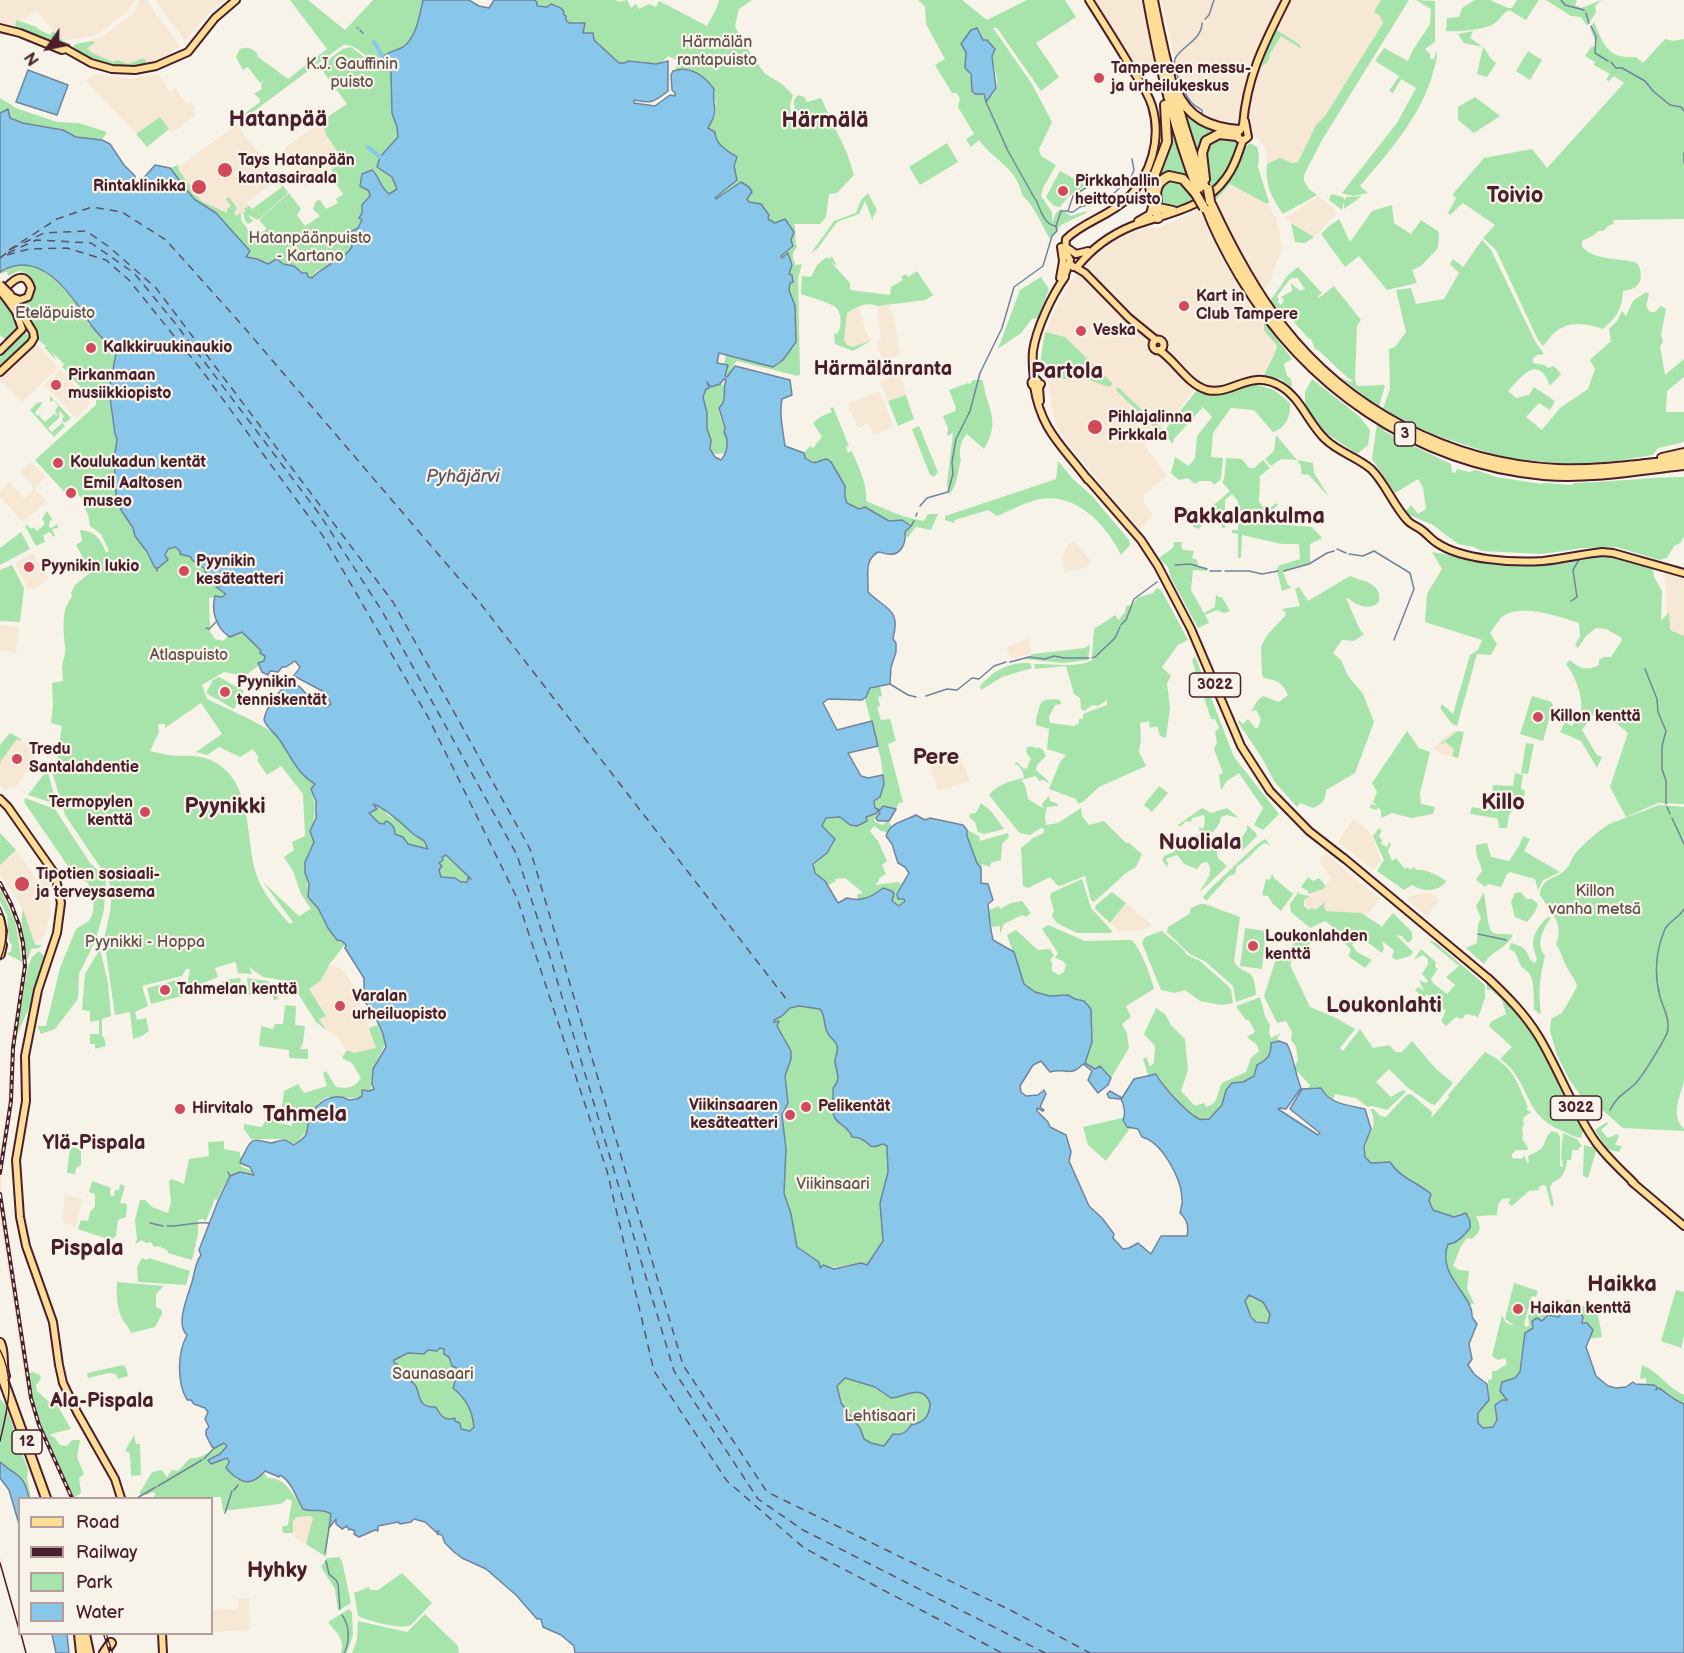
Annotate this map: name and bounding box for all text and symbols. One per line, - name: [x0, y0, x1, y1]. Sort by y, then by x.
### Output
- north arrow: [18, 18, 78, 78]
- park label: Härmälän rantapuisto: [677, 33, 757, 71]
- text: N: [21, 48, 44, 69]
- park label: K.J. Gauffinin puisto: [306, 55, 398, 93]
- place label: Tampereen messu- ja urheilukeskus: [1111, 59, 1251, 97]
- marker: Tampereen messu- ja urheilukeskus: [1092, 71, 1106, 85]
- district label: Hatanpää: [229, 107, 327, 133]
- district label: Härmälä: [781, 108, 869, 134]
- place label: Tays Hatanpään kantasairaala: [238, 151, 355, 189]
- marker: Tays Hatanpään kantasairaala: [216, 161, 234, 179]
- place label: Pirkkahallin heittopuisto: [1075, 172, 1161, 210]
- place label: Rintaklinikka: [93, 177, 186, 197]
- marker: Rintaklinikka: [190, 178, 208, 196]
- district label: Toivio: [1487, 183, 1543, 209]
- marker: Pirkkahallin heittopuisto: [1056, 184, 1070, 198]
- park label: Hatanpäänpuisto - Kartano: [249, 229, 371, 267]
- place label: Kart in Club Tampere: [1196, 287, 1298, 325]
- marker: Kart in Club Tampere: [1177, 299, 1191, 313]
- park label: Eteläpuisto: [15, 304, 95, 324]
- place label: Veska: [1093, 321, 1136, 341]
- marker: Veska: [1074, 324, 1088, 338]
- place label: Kalkkiruukinaukio: [103, 338, 232, 358]
- marker: Kalkkiruukinaukio: [84, 341, 98, 355]
- district label: Härmälänranta: [814, 358, 952, 382]
- district label: Partola: [1031, 359, 1103, 385]
- place label: Pirkanmaan musiikkiopisto: [68, 366, 171, 404]
- marker: Pirkanmaan musiikkiopisto: [49, 378, 63, 392]
- place label: Pihlajalinna Pirkkala: [1108, 408, 1192, 446]
- marker: Pihlajalinna Pirkkala: [1086, 418, 1104, 436]
- road number: 3: [1394, 422, 1416, 446]
- place label: Koulukadun kentät: [70, 453, 206, 473]
- marker: Koulukadun kentät: [51, 456, 65, 470]
- water label: Pyhäjärvi: [426, 466, 500, 488]
- place label: Emil Aaltosen museo: [83, 474, 183, 512]
- marker: Emil Aaltosen museo: [64, 486, 78, 500]
- district label: Pakkalankulma: [1173, 504, 1325, 530]
- place label: Pyynikin kesäteatteri: [196, 552, 284, 590]
- place label: Pyynikin lukio: [41, 557, 139, 577]
- marker: Pyynikin lukio: [22, 560, 36, 574]
- marker: Pyynikin kesäteatteri: [177, 564, 191, 578]
- park label: Atlaspuisto: [150, 646, 228, 666]
- place label: Pyynikin tenniskentät: [237, 673, 327, 711]
- road number: 3022: [1190, 673, 1240, 697]
- marker: Pyynikin tenniskentät: [218, 685, 232, 699]
- place label: Killon kenttä: [1550, 707, 1641, 727]
- marker: Killon kenttä: [1531, 710, 1545, 724]
- place label: Tredu Santalahdentie: [29, 740, 139, 778]
- district label: Pere: [913, 745, 959, 771]
- marker: Tredu Santalahdentie: [10, 752, 24, 766]
- district label: Killo: [1481, 790, 1525, 816]
- place label: Termopylen kenttä: [49, 793, 133, 831]
- district label: Pyynikki: [184, 794, 266, 820]
- marker: Termopylen kenttä: [138, 805, 152, 819]
- district label: Nuoliala: [1158, 830, 1242, 856]
- place label: Tipotien sosiaali- ja terveysasema: [36, 865, 160, 903]
- marker: Tipotien sosiaali- ja terveysasema: [13, 875, 31, 893]
- park label: Killon vanha metsä: [1549, 882, 1641, 920]
- place label: Loukonlahden kenttä: [1265, 927, 1368, 965]
- park label: Pyynikki - Hoppa: [85, 933, 205, 953]
- marker: Loukonlahden kenttä: [1246, 939, 1260, 953]
- place label: Tahmelan kenttä: [177, 980, 297, 1000]
- marker: Tahmelan kenttä: [158, 983, 172, 997]
- place label: Varalan urheiluopisto: [352, 987, 447, 1025]
- district label: Loukonlahti: [1326, 993, 1442, 1019]
- marker: Varalan urheiluopisto: [333, 999, 347, 1013]
- place label: Viikinsaaren kesäteatteri: [689, 1096, 778, 1134]
- road number: 3022: [1550, 1096, 1602, 1120]
- place label: Pelikentät: [818, 1097, 890, 1117]
- place label: Hirvitalo: [192, 1099, 253, 1119]
- marker: Pelikentät: [799, 1100, 813, 1114]
- marker: Hirvitalo: [173, 1102, 187, 1116]
- district label: Tahmela: [263, 1102, 347, 1128]
- marker: Viikinsaaren kesäteatteri: [783, 1108, 797, 1122]
- district label: Ylä-Pispala: [42, 1132, 146, 1156]
- park label: Viikinsaari: [796, 1175, 870, 1195]
- district label: Pispala: [50, 1236, 124, 1262]
- district label: Haikka: [1587, 1272, 1657, 1298]
- place label: Haikan kenttä: [1530, 1299, 1631, 1319]
- marker: Haikan kenttä: [1511, 1302, 1525, 1316]
- park label: Saunasaari: [392, 1365, 474, 1385]
- district label: Ala-Pispala: [50, 1390, 154, 1414]
- park label: Lehtisaari: [844, 1407, 916, 1427]
- road number: 12: [12, 1430, 42, 1454]
- legend: [18, 1497, 213, 1635]
- text: Road: [76, 1512, 120, 1533]
- text: Railway: [76, 1542, 138, 1563]
- district label: Hyhky: [247, 1558, 307, 1584]
- text: Park: [76, 1572, 112, 1593]
- text: Water: [76, 1602, 124, 1623]

